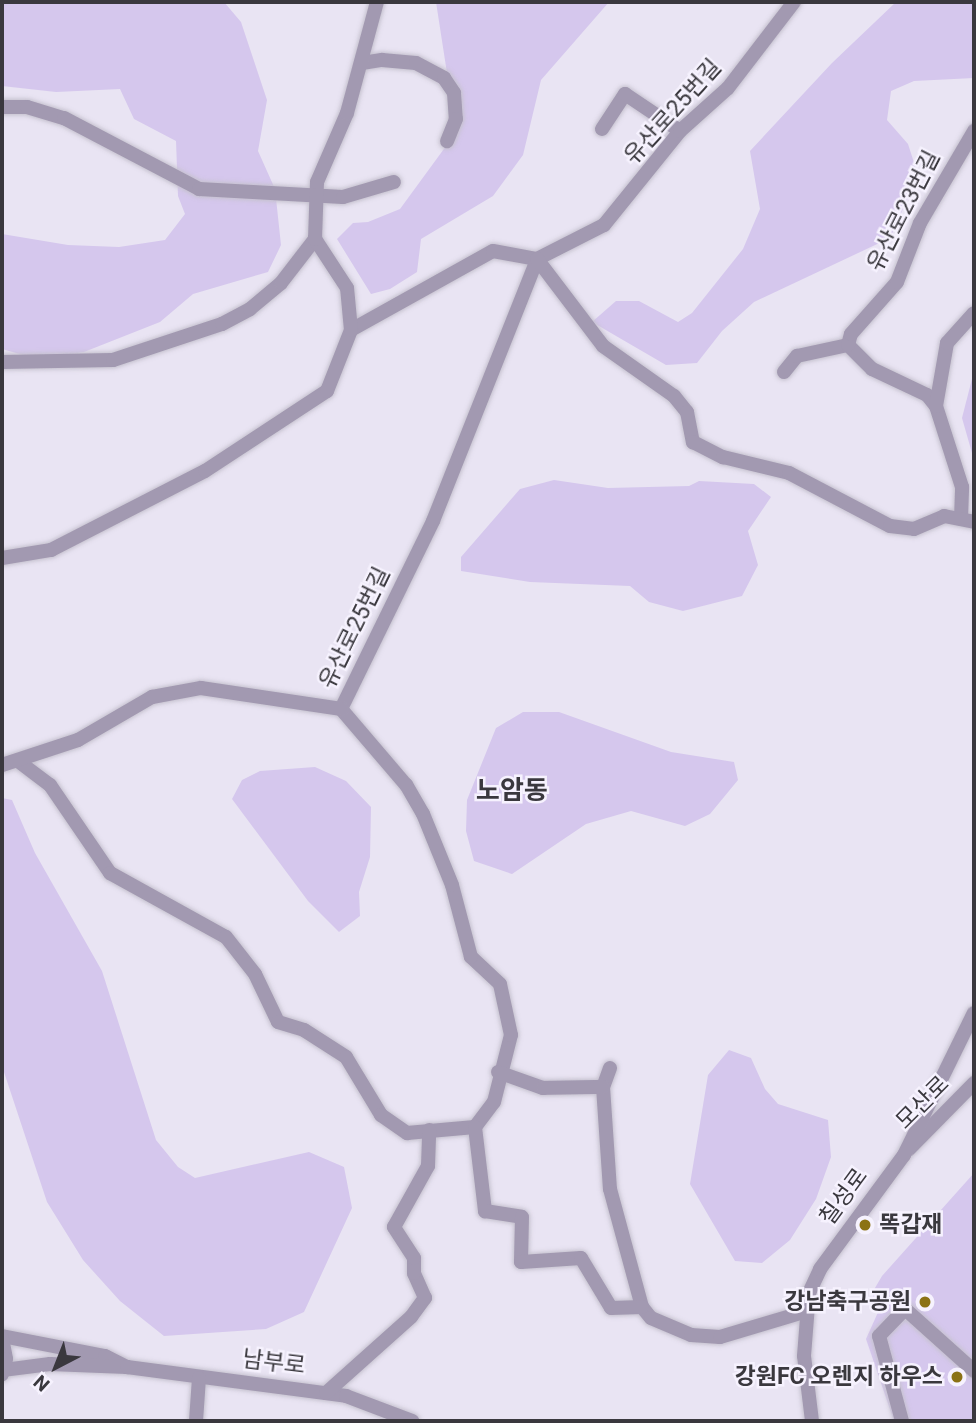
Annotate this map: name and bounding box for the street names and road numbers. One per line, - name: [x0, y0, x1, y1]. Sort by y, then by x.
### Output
- street label: 유산로25번길: [619, 54, 727, 170]
- street label: 유산로23번길: [862, 146, 946, 276]
- street label: 유산로25번길: [314, 563, 396, 693]
- street label: 모산로: [891, 1071, 955, 1135]
- street label: 칠성로: [814, 1163, 874, 1231]
- street label: 남부로: [241, 1345, 307, 1381]

